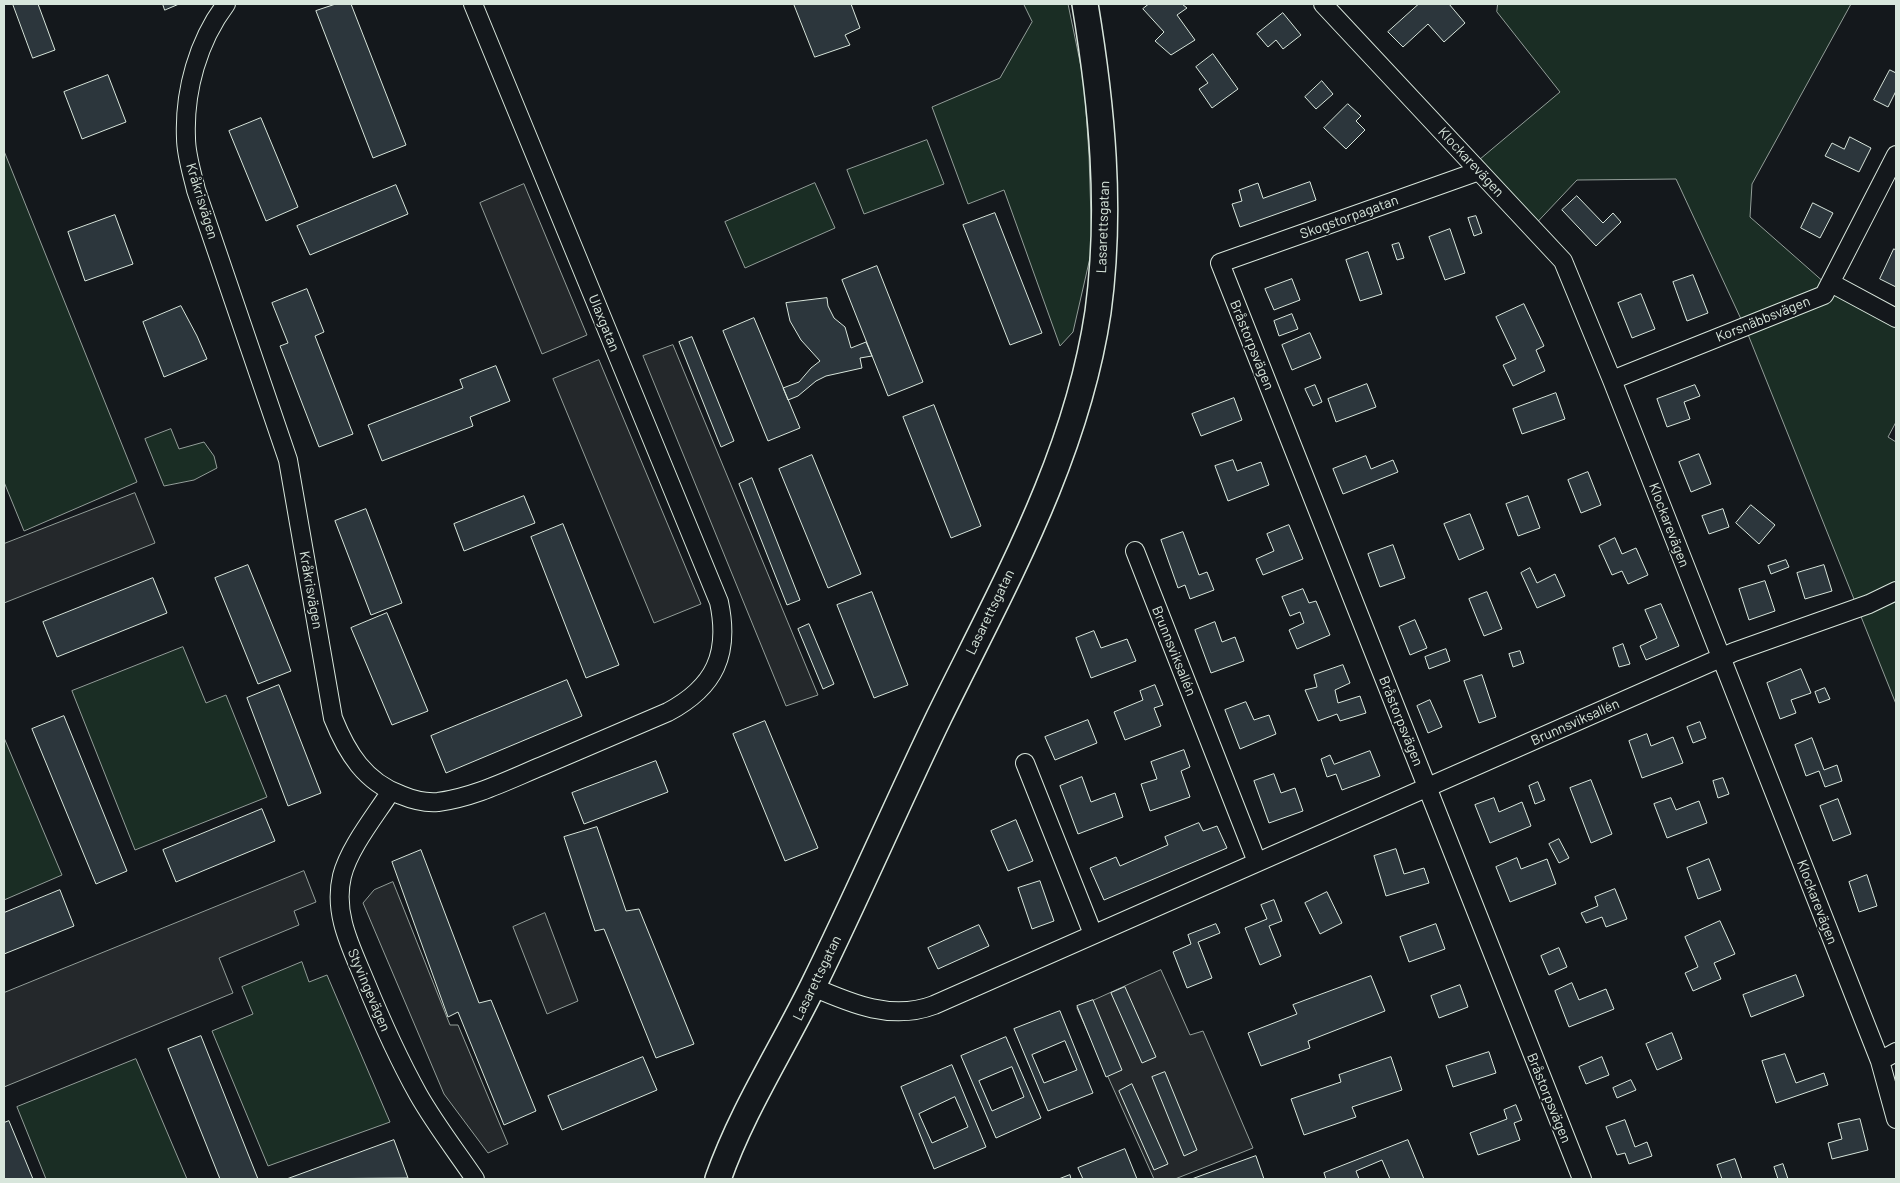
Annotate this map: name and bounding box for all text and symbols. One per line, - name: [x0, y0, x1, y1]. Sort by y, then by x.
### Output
- street label: Klockarevägen: [1434, 124, 1508, 200]
- street label: Kråkrisvägen: [182, 161, 222, 241]
- street label: Lasarettsgatan: [1093, 180, 1113, 274]
- street label: Skogstorpagatan: [1297, 191, 1401, 243]
- street label: Ulaxgatan: [585, 292, 623, 354]
- street label: Korsnäbbsvägen: [1713, 292, 1813, 346]
- street label: Bråstorpsvägen: [1226, 298, 1278, 392]
- street label: Klockarevägen: [1645, 480, 1693, 570]
- street label: Kråkrisvägen: [296, 550, 326, 630]
- street label: Lasarettsgatan: [962, 567, 1018, 657]
- street label: Brunnsviksallén: [1148, 604, 1200, 698]
- street label: Bråstorpsvägen: [1375, 674, 1427, 768]
- street label: Brunnsviksallén: [1528, 695, 1622, 749]
- street label: Klockarevägen: [1793, 857, 1841, 947]
- street label: Lasarettsgatan: [789, 933, 845, 1023]
- street label: Styvingevägen: [344, 946, 394, 1034]
- street label: Bråstorpsvägen: [1523, 1051, 1575, 1145]

